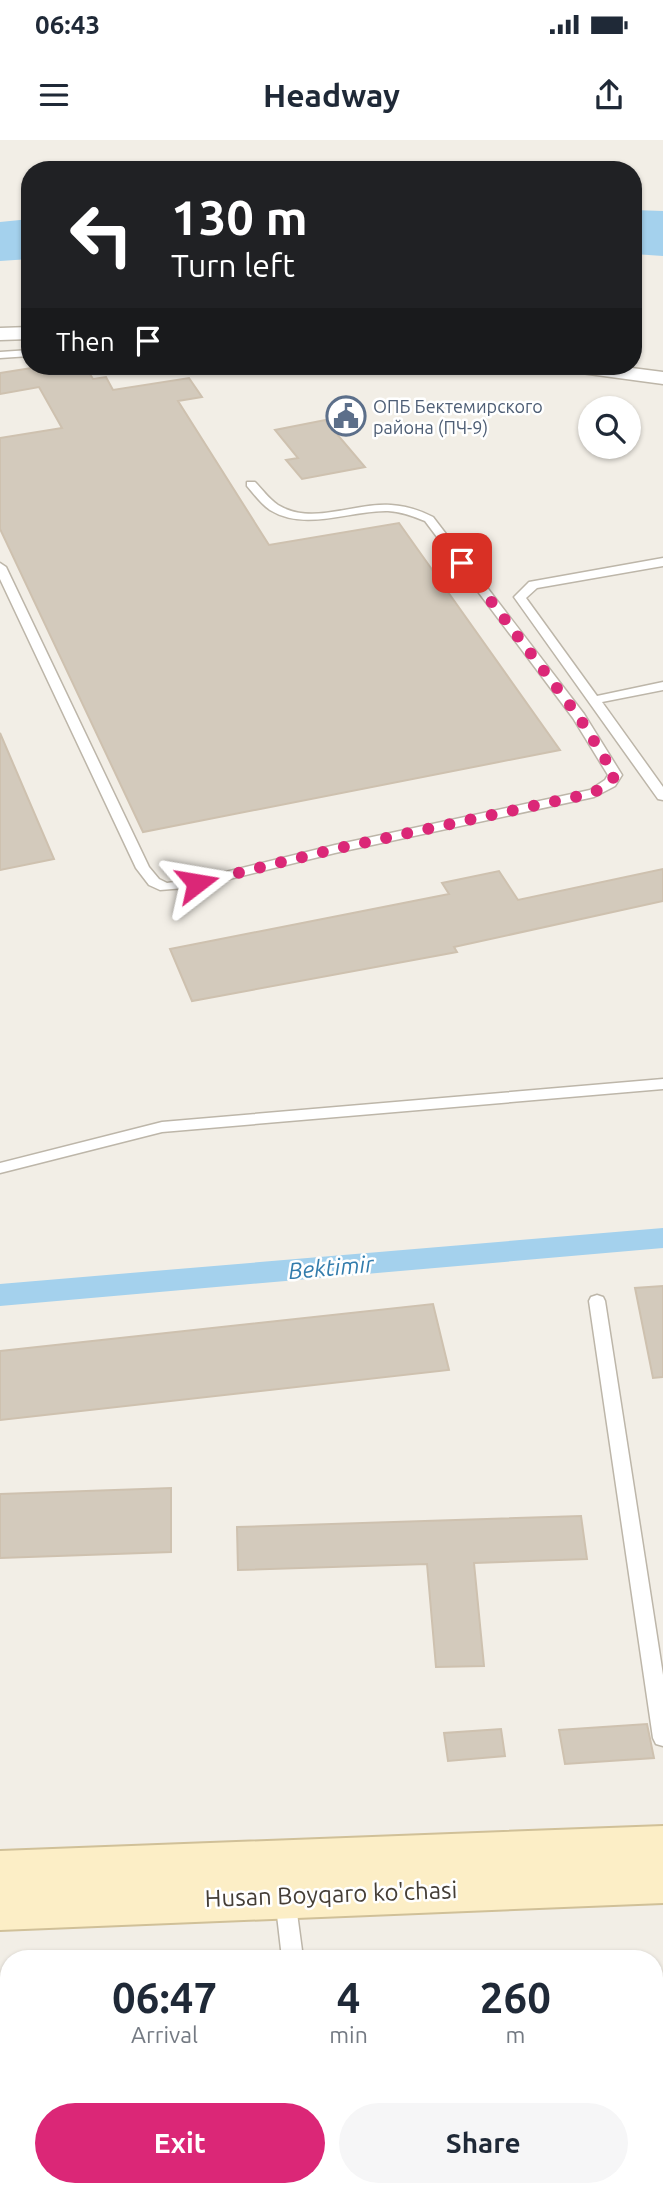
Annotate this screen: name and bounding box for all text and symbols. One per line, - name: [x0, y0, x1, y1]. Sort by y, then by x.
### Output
- text: 06:43: [35, 10, 100, 39]
- icon: menu: [35, 76, 73, 114]
- icon: share: [590, 76, 628, 114]
- text: Headway: [263, 77, 400, 113]
- icon: left: [56, 189, 147, 280]
- text: 130 m: [171, 189, 308, 244]
- text: Turn left: [171, 247, 295, 283]
- icon: arrive: [129, 322, 167, 360]
- text: Then: [56, 327, 115, 356]
- public building icon: ОПБ Бектемирского района (ПЧ-9): [325, 395, 367, 437]
- place label: ОПБ Бектемирского района (ПЧ-9): [373, 396, 543, 438]
- map controls: [578, 396, 641, 459]
- button: search: [578, 396, 641, 459]
- pin: [432, 533, 492, 593]
- icon: arrive: [443, 544, 481, 582]
- position arrow: [160, 846, 234, 920]
- water label: Bektimir: [287, 1251, 376, 1283]
- street label: Husan Boyqaro ko'chasi: [204, 1876, 458, 1912]
- text: 06:47: [112, 1974, 217, 2021]
- text: 4: [337, 1974, 360, 2021]
- text: 260: [480, 1974, 551, 2021]
- text: Arrival: [131, 2022, 198, 2047]
- text: min: [329, 2022, 368, 2047]
- text: m: [505, 2022, 525, 2047]
- button: Exit: [35, 2103, 325, 2183]
- button: Share: [339, 2103, 628, 2183]

